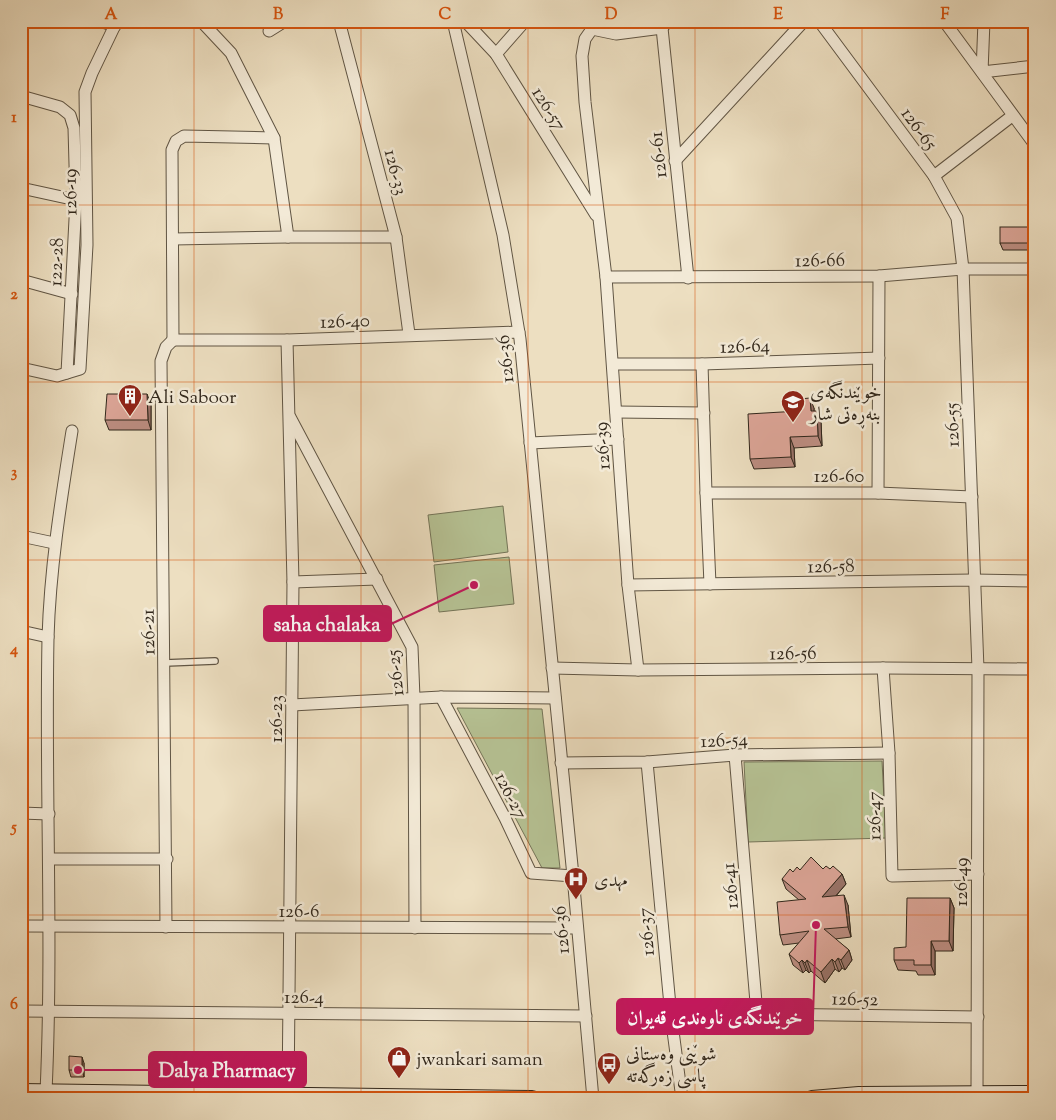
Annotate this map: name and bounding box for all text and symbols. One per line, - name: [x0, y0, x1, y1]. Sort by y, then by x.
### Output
- text: A: [105, 4, 118, 27]
- text: B: [273, 4, 283, 27]
- text: C: [439, 4, 452, 27]
- text: D: [605, 4, 618, 27]
- text: E: [773, 4, 783, 27]
- text: F: [941, 4, 950, 27]
- street label: 126-57: [524, 82, 572, 137]
- street label: 126-65: [893, 102, 943, 157]
- text: 1: [11, 107, 17, 130]
- street label: 126-61: [644, 129, 675, 180]
- street label: 126-33: [376, 147, 413, 198]
- street label: 126-19: [58, 168, 85, 215]
- street label: 122-28: [43, 237, 72, 287]
- street label: 126-66: [795, 248, 845, 275]
- text: 2: [10, 284, 18, 307]
- street label: 126-40: [320, 308, 370, 337]
- street label: 126-36: [491, 333, 522, 384]
- street label: 126-64: [720, 333, 771, 362]
- place label: خوێندنگەی بنەڕەتی شار: [808, 380, 882, 429]
- building icon: Ali Saboor: [117, 383, 143, 417]
- place label: Ali Saboor: [148, 385, 236, 412]
- school or university icon: خوێندنگەی بنەڕەتی شار: [780, 389, 806, 423]
- street label: 126-55: [939, 402, 968, 448]
- street label: 126-39: [588, 421, 619, 471]
- text: 3: [11, 462, 18, 485]
- street label: 126-60: [814, 464, 864, 491]
- street label: 126-58: [807, 554, 855, 581]
- callout: saha chalaka: [264, 606, 391, 641]
- street label: 126-21: [136, 608, 163, 655]
- text: saha chalaka: [273, 612, 381, 641]
- text: 4: [9, 639, 18, 662]
- street label: 126-56: [769, 641, 817, 668]
- street label: 126-25: [381, 648, 412, 697]
- street label: 126-23: [264, 695, 291, 743]
- street label: 126-54: [700, 727, 749, 756]
- street label: 126-27: [487, 768, 533, 825]
- street label: 126-47: [862, 791, 889, 841]
- text: 5: [9, 817, 17, 840]
- street label: 126-49: [949, 858, 976, 906]
- street label: 126-41: [716, 861, 747, 910]
- hospital icon: مهدی: [563, 866, 589, 900]
- place label: مهدی: [594, 868, 627, 895]
- street label: 126-6: [279, 899, 319, 926]
- street label: 126-36: [547, 905, 578, 955]
- street label: 126-37: [632, 906, 663, 957]
- street label: 126-4: [284, 985, 324, 1012]
- street label: 126-52: [831, 987, 879, 1014]
- text: 6: [10, 994, 18, 1017]
- callout: خوێندنگەی ناوەندی قەیوان: [617, 999, 813, 1034]
- text: خوێندنگەی ناوەندی قەیوان: [627, 1005, 803, 1034]
- place label: شوێنی وەستانی پاسی زەرگەتە: [626, 1042, 717, 1091]
- shop icon: jwankari saman: [386, 1045, 412, 1079]
- place label: jwankari saman: [416, 1047, 543, 1074]
- bus stop icon: شوێنی وەستانی پاسی زەرگەتە: [596, 1051, 622, 1085]
- callout: Dalya Pharmacy: [149, 1052, 306, 1087]
- text: Dalya Pharmacy: [158, 1058, 296, 1087]

